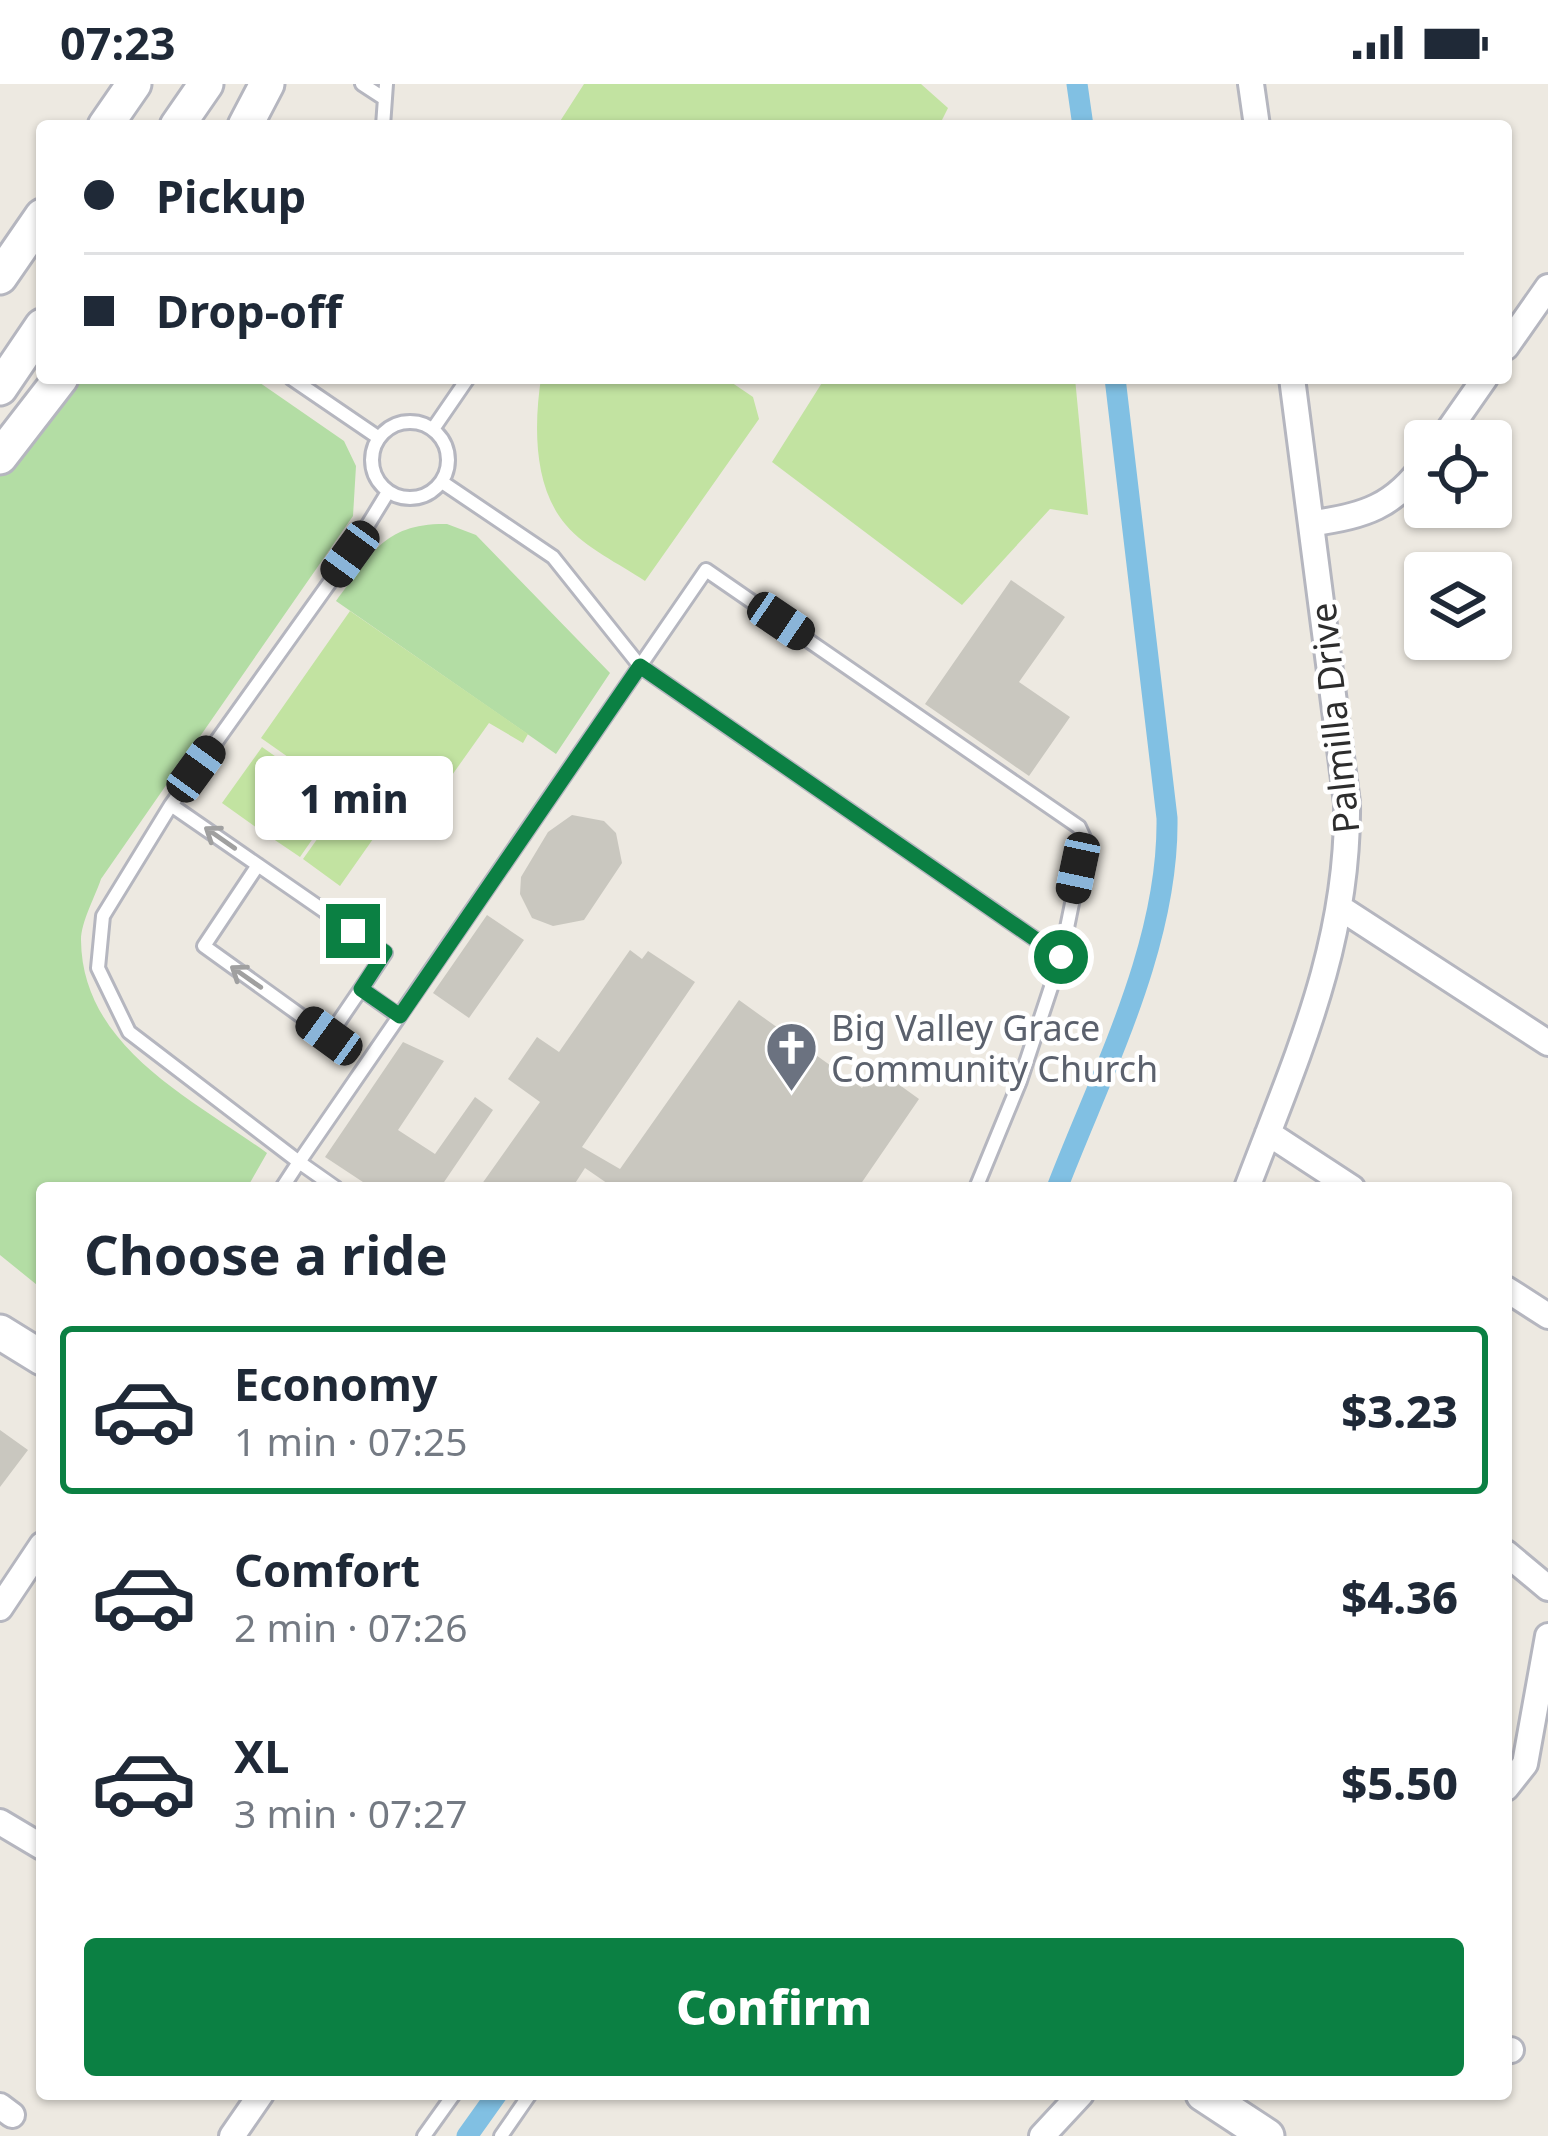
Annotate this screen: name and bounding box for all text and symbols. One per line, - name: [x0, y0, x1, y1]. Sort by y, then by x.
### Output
- text: 07:23: [60, 12, 176, 73]
- text: Pickup: [156, 165, 306, 226]
- text: Drop-off: [156, 280, 342, 341]
- map controls: [1404, 420, 1512, 660]
- button: locate: [1404, 420, 1512, 528]
- car: [314, 514, 386, 594]
- button: layers: [1404, 552, 1512, 660]
- car: [741, 586, 821, 656]
- street label: Palmilla Drive: [1298, 600, 1370, 836]
- car: [160, 729, 232, 809]
- callout: 1 min: [254, 757, 452, 841]
- text: 1 min: [300, 771, 408, 824]
- one-way arrow: [203, 826, 237, 851]
- car: [1053, 829, 1103, 907]
- route end: [326, 904, 380, 958]
- route start: [1034, 930, 1088, 984]
- one-way arrow: [230, 965, 263, 990]
- car: [289, 1000, 369, 1072]
- place label: Big Valley Grace Community Church: [831, 1003, 1158, 1093]
- church icon: Big Valley Grace Community Church: [764, 1020, 820, 1094]
- text: Choose a ride: [84, 1217, 448, 1291]
- text: Economy: [234, 1353, 438, 1414]
- icon: car: [90, 1356, 198, 1464]
- text: $3.23: [1341, 1380, 1458, 1441]
- text: 1 min · 07:25: [234, 1414, 468, 1467]
- text: Comfort: [234, 1539, 420, 1600]
- icon: car: [90, 1542, 198, 1650]
- text: $4.36: [1341, 1566, 1458, 1627]
- text: 2 min · 07:26: [234, 1600, 468, 1653]
- text: XL: [234, 1725, 289, 1786]
- icon: car: [90, 1728, 198, 1836]
- text: $5.50: [1341, 1752, 1458, 1813]
- text: 3 min · 07:27: [234, 1786, 468, 1839]
- button: Confirm: [84, 1938, 1464, 2076]

